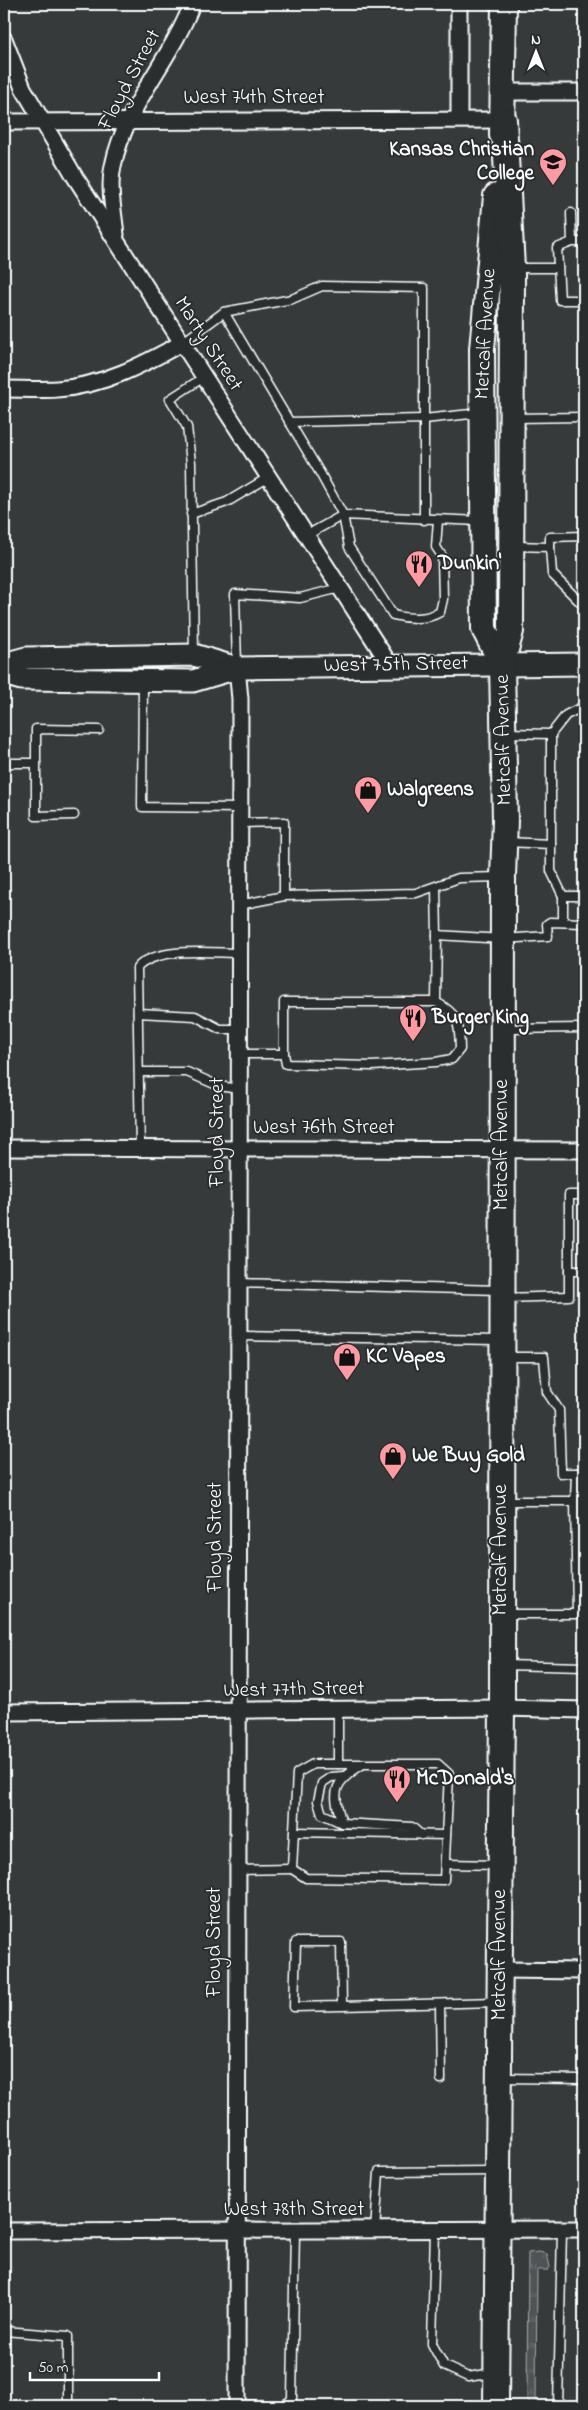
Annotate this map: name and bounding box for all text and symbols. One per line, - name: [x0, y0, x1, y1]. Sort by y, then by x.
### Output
- street label: Floyd Street: [90, 24, 171, 138]
- north arrow: [510, 28, 560, 78]
- text: N: [531, 30, 541, 51]
- street label: West 74th Street: [183, 83, 325, 113]
- place label: Kansas Christian College: [389, 135, 535, 191]
- school or university icon: Kansas Christian College: [538, 147, 568, 186]
- street label: Metcalf Avenue: [468, 267, 504, 400]
- street label: Marty Street: [164, 291, 250, 398]
- restaurant icon: Dunkin': [404, 549, 434, 588]
- place label: Dunkin': [437, 549, 502, 579]
- street label: West 75th Street: [323, 649, 469, 681]
- street label: Metcalf Avenue: [488, 674, 520, 806]
- shop icon: Walgreens: [353, 775, 383, 814]
- place label: Walgreens: [387, 775, 474, 807]
- restaurant icon: Burger King: [398, 1003, 428, 1042]
- place label: Burger King: [431, 1003, 529, 1035]
- street label: Floyd Street: [203, 1077, 235, 1188]
- street label: Metcalf Avenue: [487, 1079, 517, 1211]
- street label: West 76th Street: [253, 1113, 395, 1143]
- shop icon: KC Vapes: [332, 1342, 362, 1381]
- place label: KC Vapes: [366, 1342, 446, 1372]
- shop icon: We Buy Gold: [378, 1441, 408, 1480]
- place label: We Buy Gold: [412, 1441, 525, 1473]
- street label: Floyd Street: [201, 1482, 233, 1593]
- street label: Metcalf Avenue: [486, 1484, 516, 1616]
- street label: West 77th Street: [223, 1674, 365, 1706]
- restaurant icon: McDonald's: [382, 1764, 412, 1803]
- place label: McDonald's: [416, 1764, 515, 1794]
- street label: Floyd Street: [200, 1887, 232, 1998]
- street label: Metcalf Avenue: [485, 1889, 515, 2021]
- street label: West 78th Street: [224, 2195, 364, 2225]
- scale bar: [30, 2350, 159, 2382]
- text: 50 m: [38, 2357, 69, 2379]

